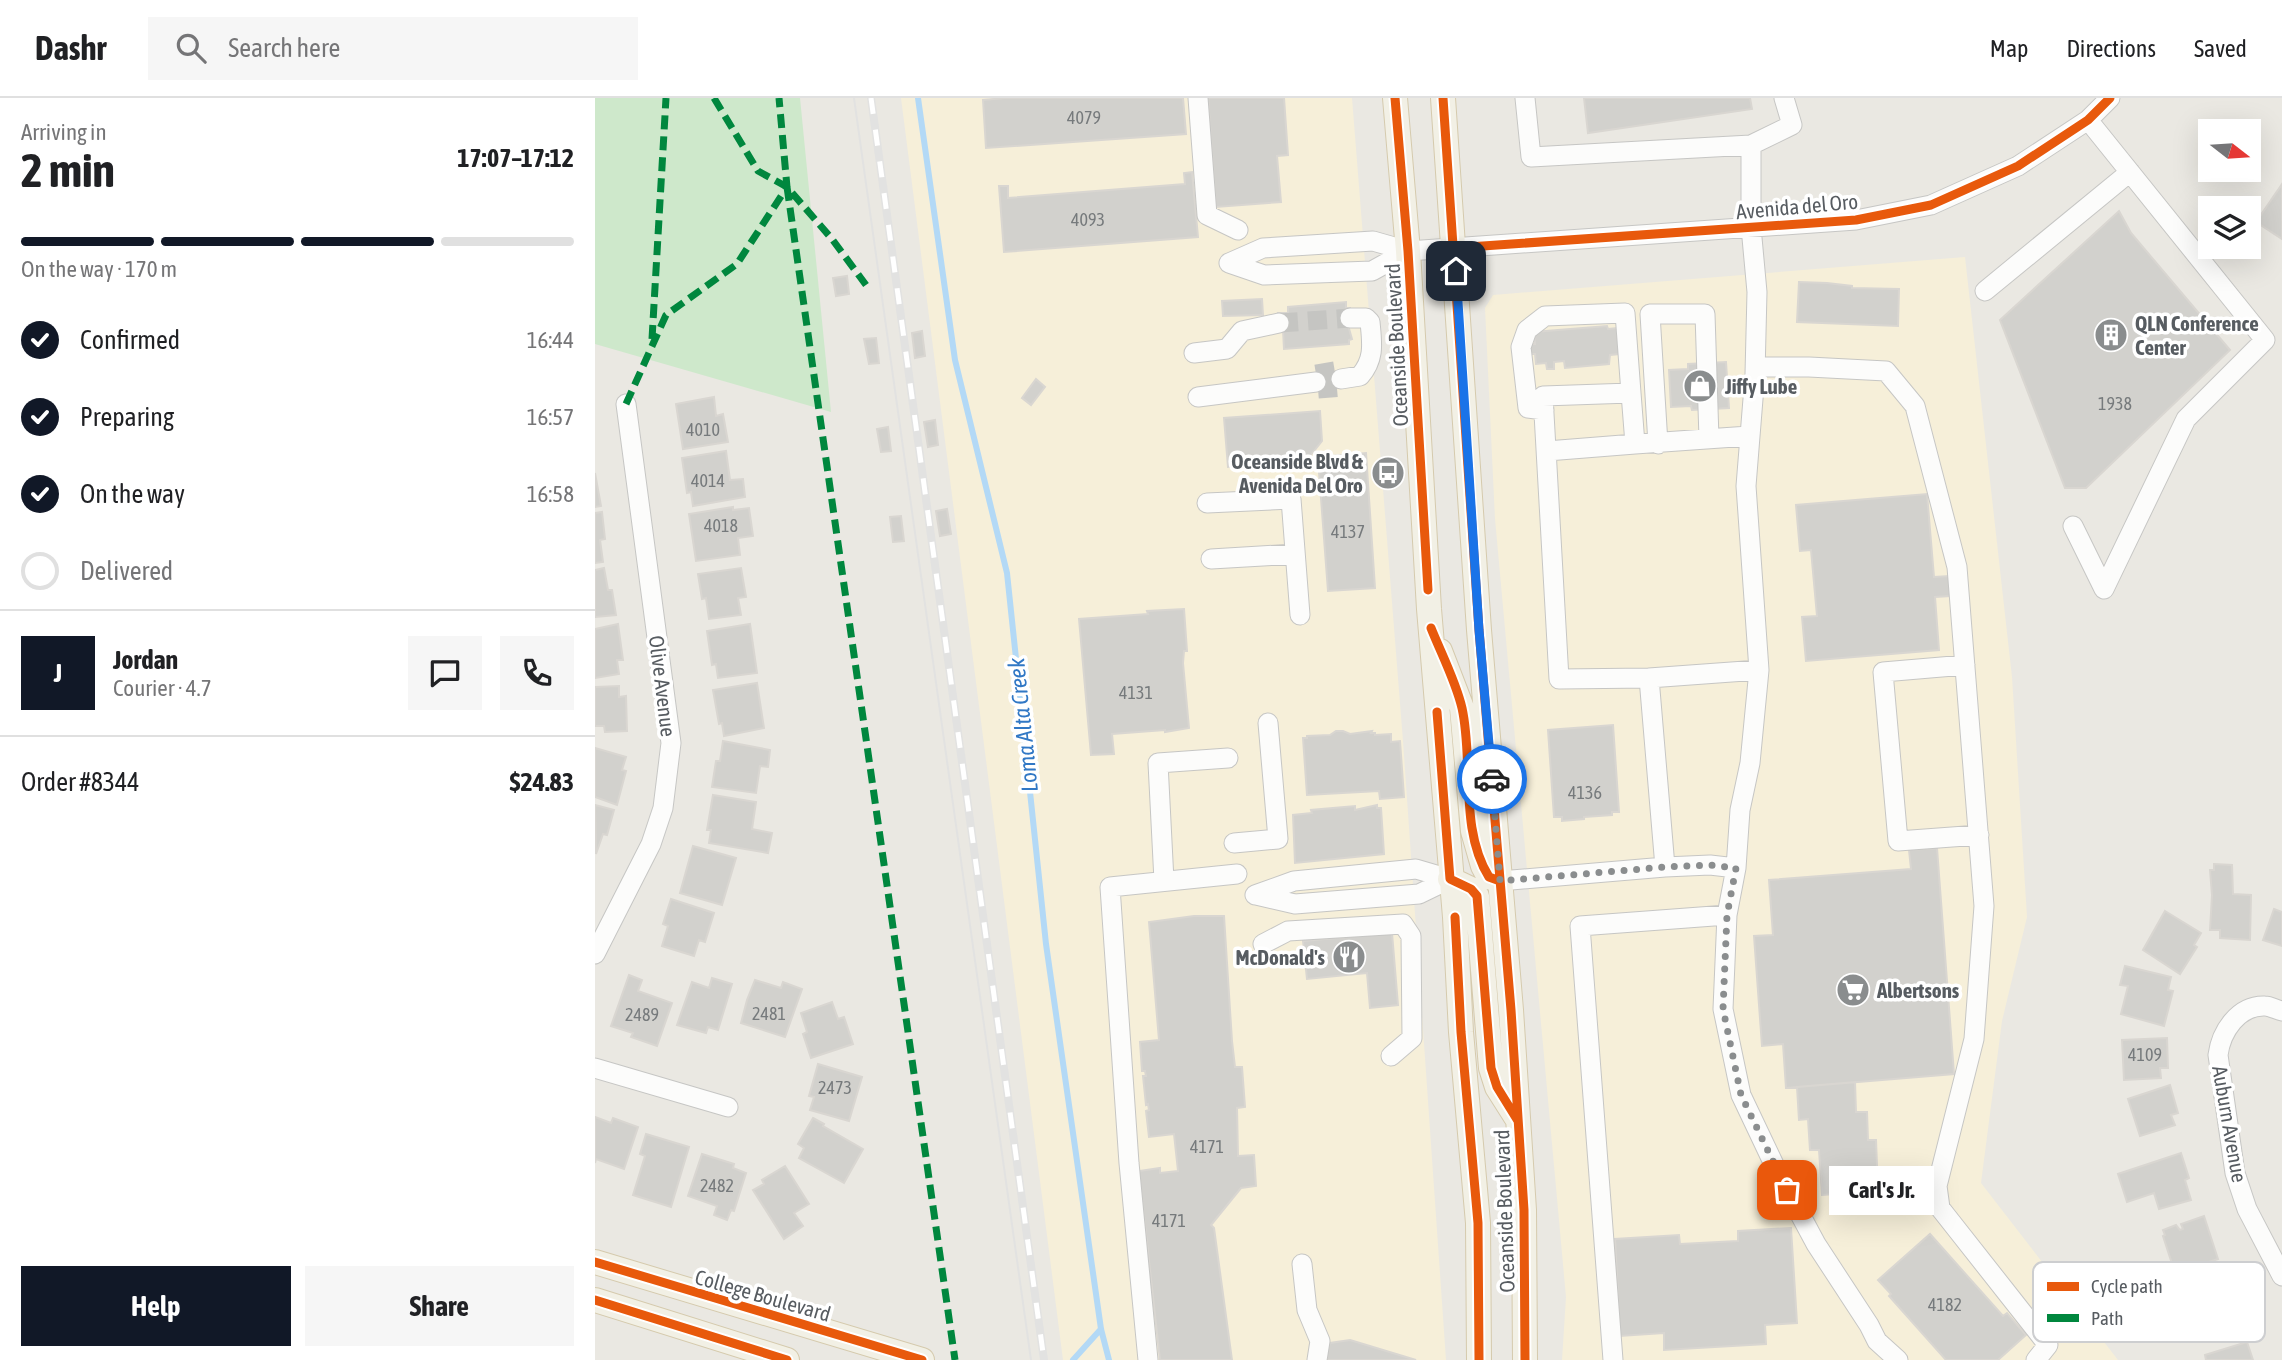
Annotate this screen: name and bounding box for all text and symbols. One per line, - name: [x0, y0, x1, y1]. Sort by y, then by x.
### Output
- search box: [148, 17, 638, 80]
- text: Dashr: [35, 29, 106, 67]
- icon: search: [172, 29, 210, 67]
- text: Search here: [228, 33, 340, 63]
- text: Map: [1990, 35, 2028, 62]
- text: Directions: [2066, 35, 2156, 62]
- text: Saved: [2194, 35, 2247, 62]
- house number: 4079: [1067, 107, 1101, 128]
- text: Arriving in: [21, 119, 107, 145]
- north arrow: [2198, 119, 2261, 182]
- map controls: [2198, 119, 2261, 259]
- text: 17:07–17:12: [457, 143, 574, 173]
- text: 2 min: [21, 144, 115, 197]
- street label: Avenida del Oro: [1735, 189, 1859, 223]
- button: layers: [2198, 196, 2261, 259]
- house number: 4093: [1071, 209, 1105, 230]
- pin: [1426, 241, 1486, 301]
- icon: home: [1437, 252, 1475, 290]
- text: On the way · 170 m: [21, 256, 177, 282]
- street label: Oceanside Boulevard: [1380, 263, 1412, 427]
- place label: QLN Conference Center: [2135, 311, 2259, 359]
- building icon: QLN Conference Center: [2092, 316, 2130, 354]
- icon: check: [21, 321, 59, 359]
- text: Confirmed: [80, 325, 180, 355]
- text: 16:44: [527, 327, 574, 353]
- shop icon: Jiffy Lube: [1681, 367, 1719, 405]
- place label: Jiffy Lube: [1724, 374, 1797, 398]
- house number: 1938: [2098, 393, 2132, 414]
- icon: check: [21, 398, 59, 436]
- text: Preparing: [80, 402, 174, 432]
- text: 16:57: [527, 404, 574, 430]
- house number: 4010: [686, 419, 720, 440]
- place label: Oceanside Blvd & Avenida Del Oro: [1231, 449, 1364, 497]
- bus stop icon: Oceanside Blvd & Avenida Del Oro: [1369, 454, 1407, 492]
- house number: 4014: [691, 470, 725, 491]
- icon: check: [21, 475, 59, 513]
- text: On the way: [80, 479, 185, 509]
- text: 16:58: [527, 481, 574, 507]
- house number: 4018: [704, 515, 738, 536]
- house number: 4137: [1331, 521, 1365, 542]
- text: Delivered: [80, 556, 173, 586]
- street label: Olive Avenue: [645, 634, 681, 738]
- button: chat: [408, 636, 482, 710]
- button: phone: [500, 636, 574, 710]
- text: Jordan: [113, 645, 178, 675]
- water label: Loma Alta Creek: [1003, 656, 1043, 793]
- text: J: [54, 658, 62, 688]
- text: Courier · 4.7: [113, 675, 212, 701]
- house number: 4131: [1119, 682, 1153, 703]
- courier: [1457, 744, 1527, 814]
- icon: car: [1473, 760, 1511, 798]
- text: Order #8344: [21, 767, 140, 797]
- text: $24.83: [510, 767, 574, 797]
- house number: 4136: [1568, 782, 1602, 803]
- restaurant icon: McDonald's: [1330, 938, 1368, 976]
- place label: McDonald's: [1235, 945, 1326, 969]
- supermarket icon: Albertsons: [1834, 971, 1872, 1009]
- place label: Albertsons: [1876, 978, 1960, 1002]
- house number: 2481: [752, 1003, 786, 1024]
- house number: 2489: [625, 1004, 659, 1025]
- house number: 4109: [2128, 1044, 2162, 1065]
- street label: Auburn Avenue: [2208, 1064, 2252, 1184]
- house number: 2473: [818, 1077, 852, 1098]
- street label: Oceanside Boulevard: [1489, 1129, 1519, 1293]
- house number: 4171: [1190, 1136, 1224, 1157]
- pin: [1757, 1160, 1817, 1220]
- callout: Carl's Jr.: [1829, 1166, 1934, 1214]
- icon: bag: [1768, 1171, 1806, 1209]
- house number: 2482: [700, 1175, 734, 1196]
- text: Carl's Jr.: [1848, 1177, 1915, 1203]
- house number: 4171: [1152, 1210, 1186, 1231]
- legend: [2033, 1262, 2265, 1342]
- street label: College Boulevard: [693, 1264, 833, 1326]
- button: Help: [21, 1266, 291, 1346]
- button: Share: [305, 1266, 574, 1346]
- text: Cycle path: [2091, 1275, 2163, 1297]
- house number: 4182: [1928, 1294, 1962, 1315]
- text: Path: [2091, 1307, 2123, 1329]

